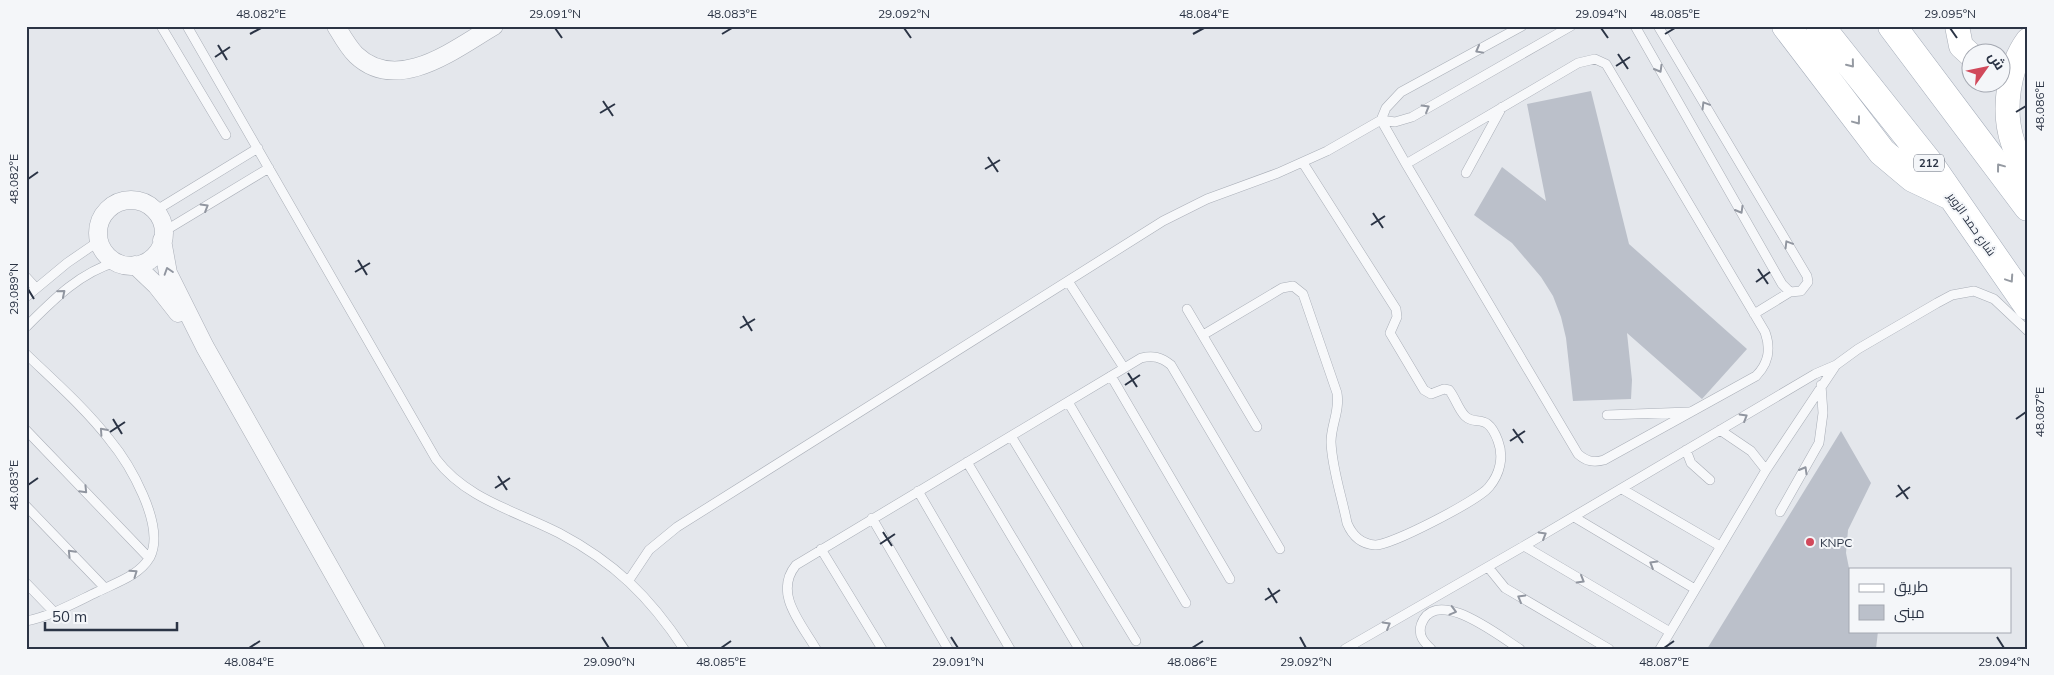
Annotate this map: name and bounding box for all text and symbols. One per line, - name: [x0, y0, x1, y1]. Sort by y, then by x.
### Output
- text: 48.082°E: [236, 6, 286, 21]
- text: 29.091°N: [529, 6, 581, 21]
- text: 48.083°E: [707, 6, 757, 21]
- text: 29.092°N: [878, 6, 930, 21]
- text: 48.084°E: [1179, 6, 1229, 21]
- text: 29.094°N: [1575, 6, 1627, 21]
- text: 48.085°E: [1650, 6, 1700, 21]
- text: 29.095°N: [1924, 6, 1976, 21]
- north arrow: [1962, 42, 2012, 92]
- one-way arrow: [1476, 43, 1485, 53]
- text: ش: [1984, 48, 2009, 73]
- one-way arrow: [1846, 58, 1854, 67]
- one-way arrow: [1653, 63, 1663, 72]
- text: 48.086°E: [2032, 81, 2047, 131]
- one-way arrow: [1701, 101, 1711, 110]
- one-way arrow: [1421, 105, 1430, 115]
- one-way arrow: [1852, 115, 1860, 124]
- text: 48.082°E: [6, 154, 21, 204]
- road number: 212: [1914, 154, 1944, 172]
- one-way arrow: [1997, 163, 2006, 173]
- street label: شارع حمد الزوير: [1943, 189, 1999, 259]
- one-way arrow: [199, 203, 208, 213]
- one-way arrow: [1733, 204, 1743, 213]
- one-way arrow: [1785, 241, 1795, 250]
- text: 29.089°N: [6, 263, 21, 315]
- one-way arrow: [164, 268, 174, 276]
- one-way arrow: [2004, 274, 2013, 283]
- one-way arrow: [56, 290, 65, 299]
- text: 48.087°E: [2032, 387, 2047, 437]
- one-way arrow: [1738, 413, 1747, 423]
- one-way arrow: [99, 428, 108, 437]
- text: 48.083°E: [6, 460, 21, 510]
- one-way arrow: [1798, 467, 1808, 476]
- one-way arrow: [78, 485, 87, 494]
- one-way arrow: [1538, 531, 1547, 541]
- place label: KNPC: [1820, 535, 1853, 550]
- marker: KNPC: [1804, 536, 1816, 548]
- one-way arrow: [68, 550, 77, 559]
- one-way arrow: [1649, 561, 1658, 571]
- legend: [1849, 568, 2012, 632]
- one-way arrow: [128, 570, 138, 579]
- one-way arrow: [1576, 573, 1585, 583]
- text: طريق: [1894, 577, 1928, 597]
- one-way arrow: [1518, 594, 1527, 604]
- scale bar: [45, 600, 178, 632]
- text: مبنى: [1894, 603, 1925, 623]
- one-way arrow: [1448, 606, 1456, 616]
- text: 50 m: [52, 607, 87, 626]
- one-way arrow: [1382, 621, 1391, 631]
- text: 48.084°E: [224, 654, 274, 669]
- text: 29.090°N: [583, 654, 635, 669]
- text: 48.085°E: [696, 654, 746, 669]
- text: 29.091°N: [932, 654, 984, 669]
- text: 48.086°E: [1167, 654, 1217, 669]
- text: 29.092°N: [1280, 654, 1332, 669]
- text: 48.087°E: [1639, 654, 1689, 669]
- text: 29.094°N: [1978, 654, 2030, 669]

